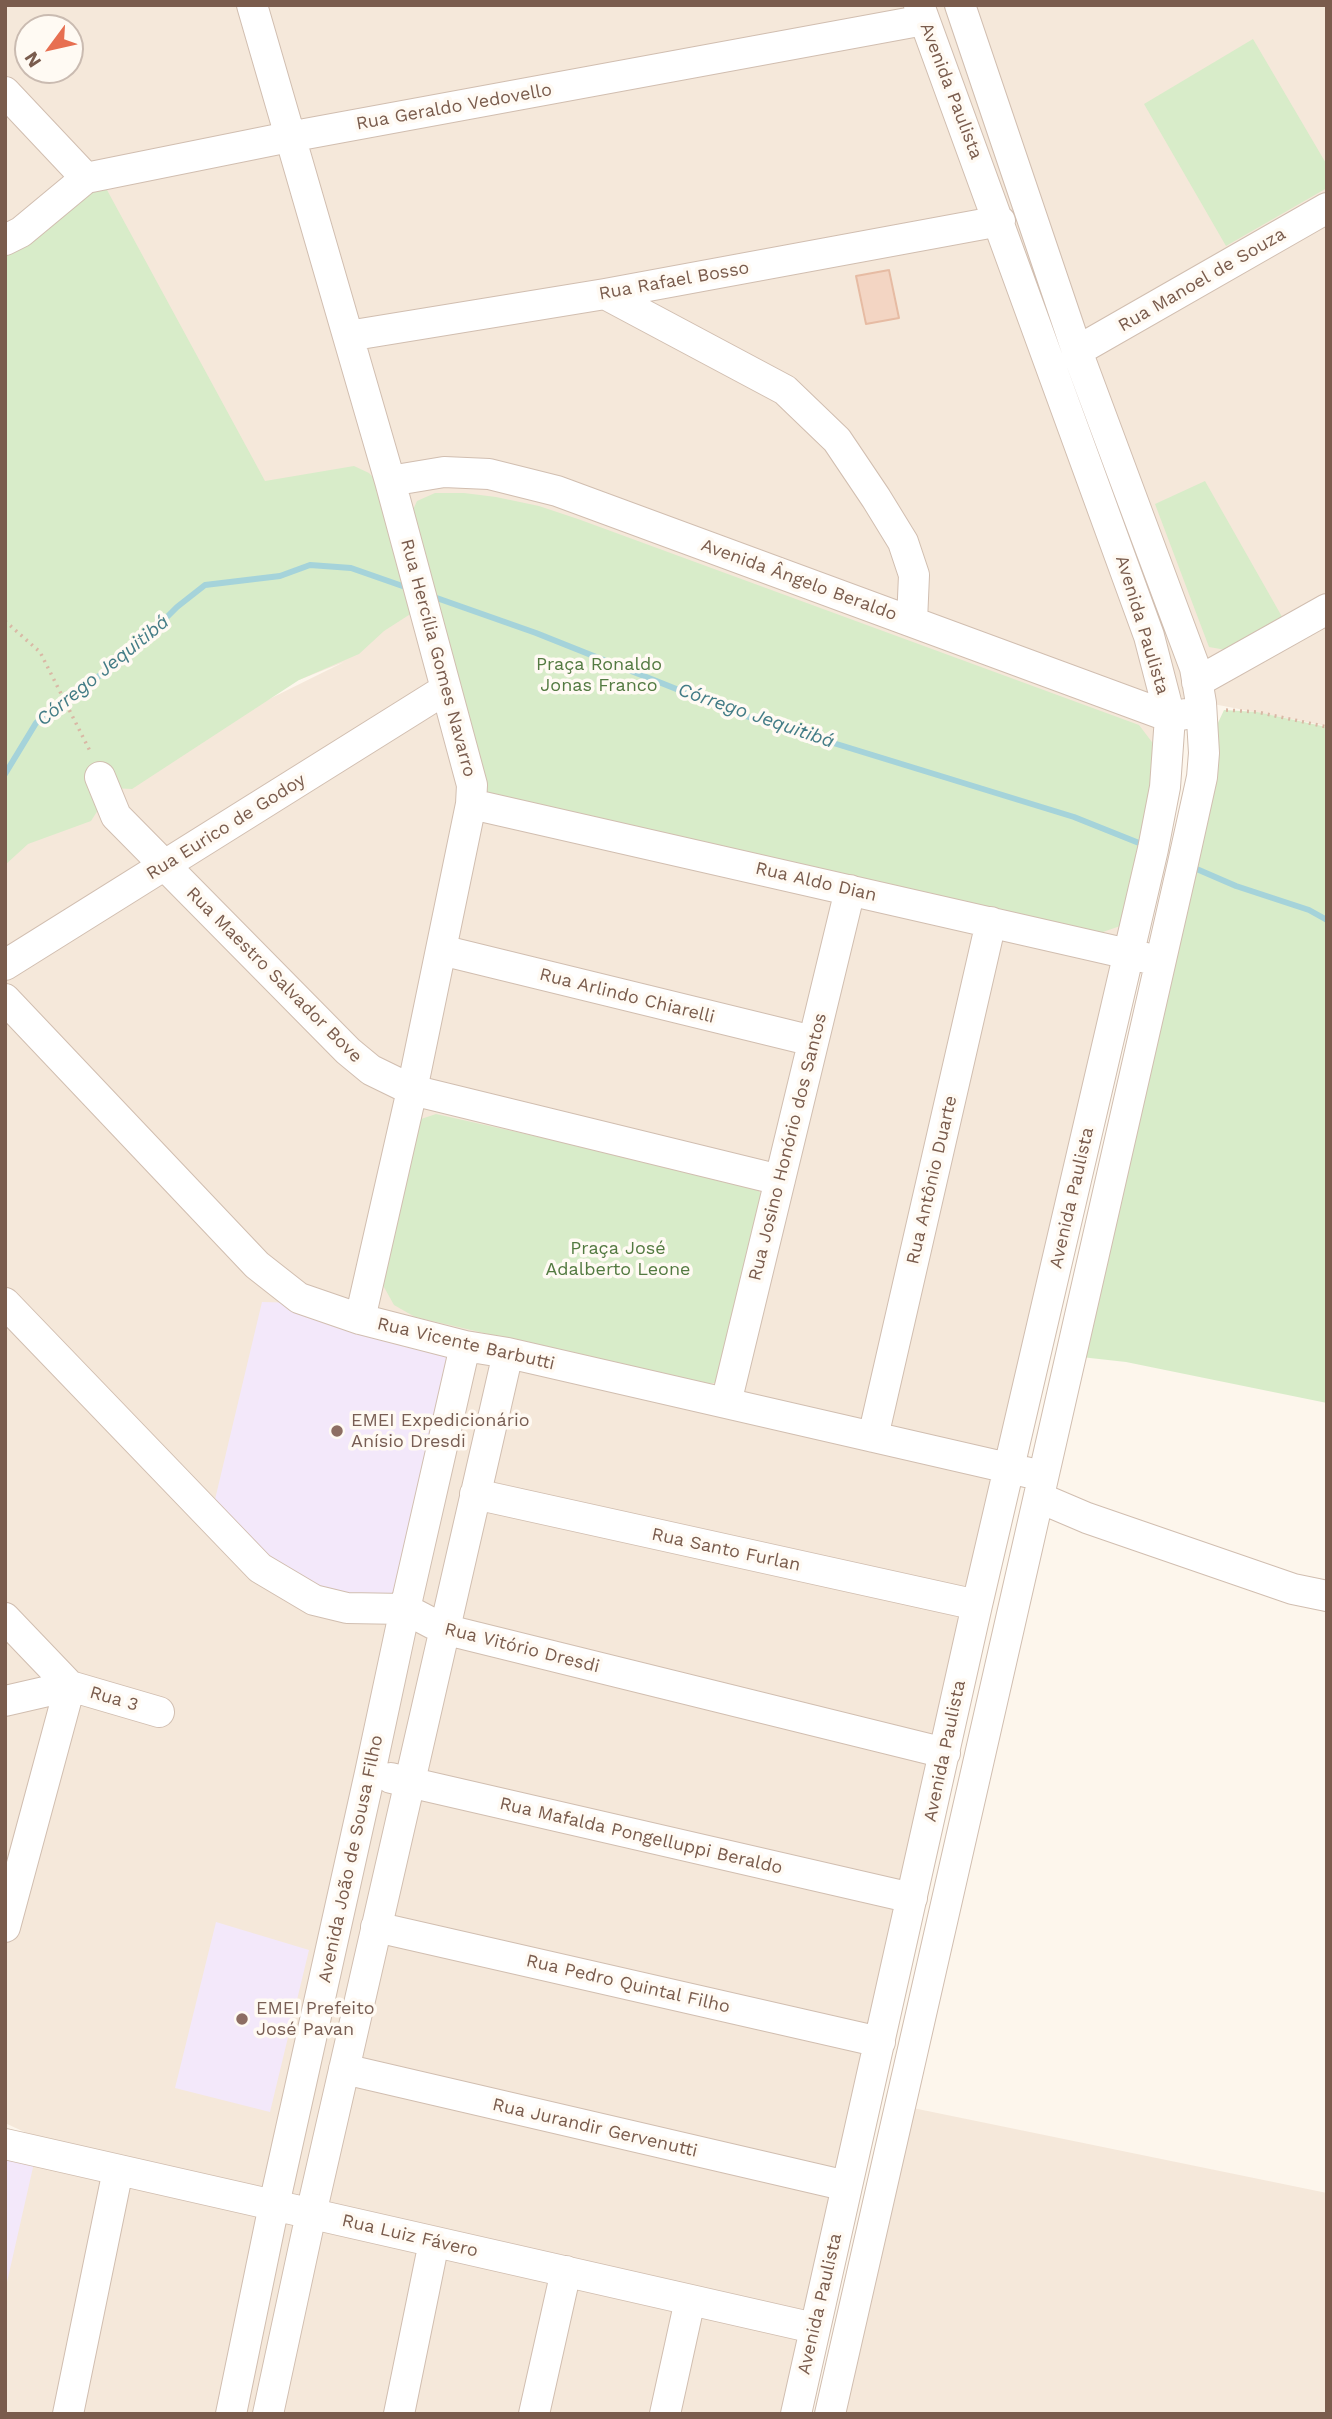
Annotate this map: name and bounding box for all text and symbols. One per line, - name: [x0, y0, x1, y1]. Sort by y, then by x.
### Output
- north arrow: [14, 14, 84, 84]
- street label: Avenida Paulista: [915, 20, 987, 162]
- text: N: [19, 47, 46, 72]
- street label: Rua Geraldo Vedovello: [354, 79, 554, 135]
- street label: Rua Manoel de Souza: [1114, 223, 1290, 337]
- street label: Rua Rafael Bosso: [597, 257, 751, 305]
- street label: Avenida Ângelo Beraldo: [698, 534, 900, 626]
- street label: Rua Hercília Gomes Navarro: [396, 537, 480, 779]
- street label: Avenida Paulista: [1111, 553, 1173, 697]
- water label: Córrego Jequitibá: [32, 611, 174, 731]
- park label: Praça Ronaldo Jonas Franco: [536, 654, 662, 696]
- water label: Córrego Jequitibá: [675, 679, 837, 753]
- street label: Rua Eurico de Godoy: [143, 769, 309, 885]
- street label: Rua Aldo Dian: [753, 858, 879, 906]
- street label: Rua Maestro Salvador Bove: [182, 883, 366, 1067]
- street label: Rua Arlindo Chiarelli: [537, 964, 717, 1028]
- street label: Rua Josino Honório dos Santos: [744, 1011, 832, 1283]
- street label: Rua Antônio Duarte: [902, 1094, 962, 1266]
- street label: Avenida Paulista: [1045, 1125, 1099, 1271]
- park label: Praça José Adalberto Leone: [546, 1238, 690, 1280]
- street label: Rua Vicente Barbutti: [375, 1313, 557, 1375]
- place label: EMEI Expedicionário Anísio Dresdi: [351, 1410, 530, 1452]
- marker: EMEI Expedicionário Anísio Dresdi: [329, 1423, 345, 1439]
- street label: Rua Santo Furlan: [650, 1524, 802, 1576]
- street label: Rua Vitório Dresdi: [442, 1618, 602, 1678]
- street label: Avenida Paulista: [919, 1678, 971, 1824]
- street label: Rua 3: [87, 1682, 141, 1716]
- street label: Avenida João de Sousa Filho: [314, 1733, 388, 1985]
- street label: Rua Mafalda Pongelluppi Beraldo: [497, 1793, 785, 1879]
- street label: Rua Pedro Quintal Filho: [524, 1950, 732, 2018]
- place label: EMEI Prefeito José Pavan: [256, 1998, 374, 2040]
- marker: EMEI Prefeito José Pavan: [234, 2011, 250, 2027]
- street label: Rua Jurandir Gervenutti: [490, 2094, 700, 2162]
- street label: Rua Luiz Fávero: [340, 2210, 480, 2262]
- street label: Avenida Paulista: [793, 2231, 847, 2377]

